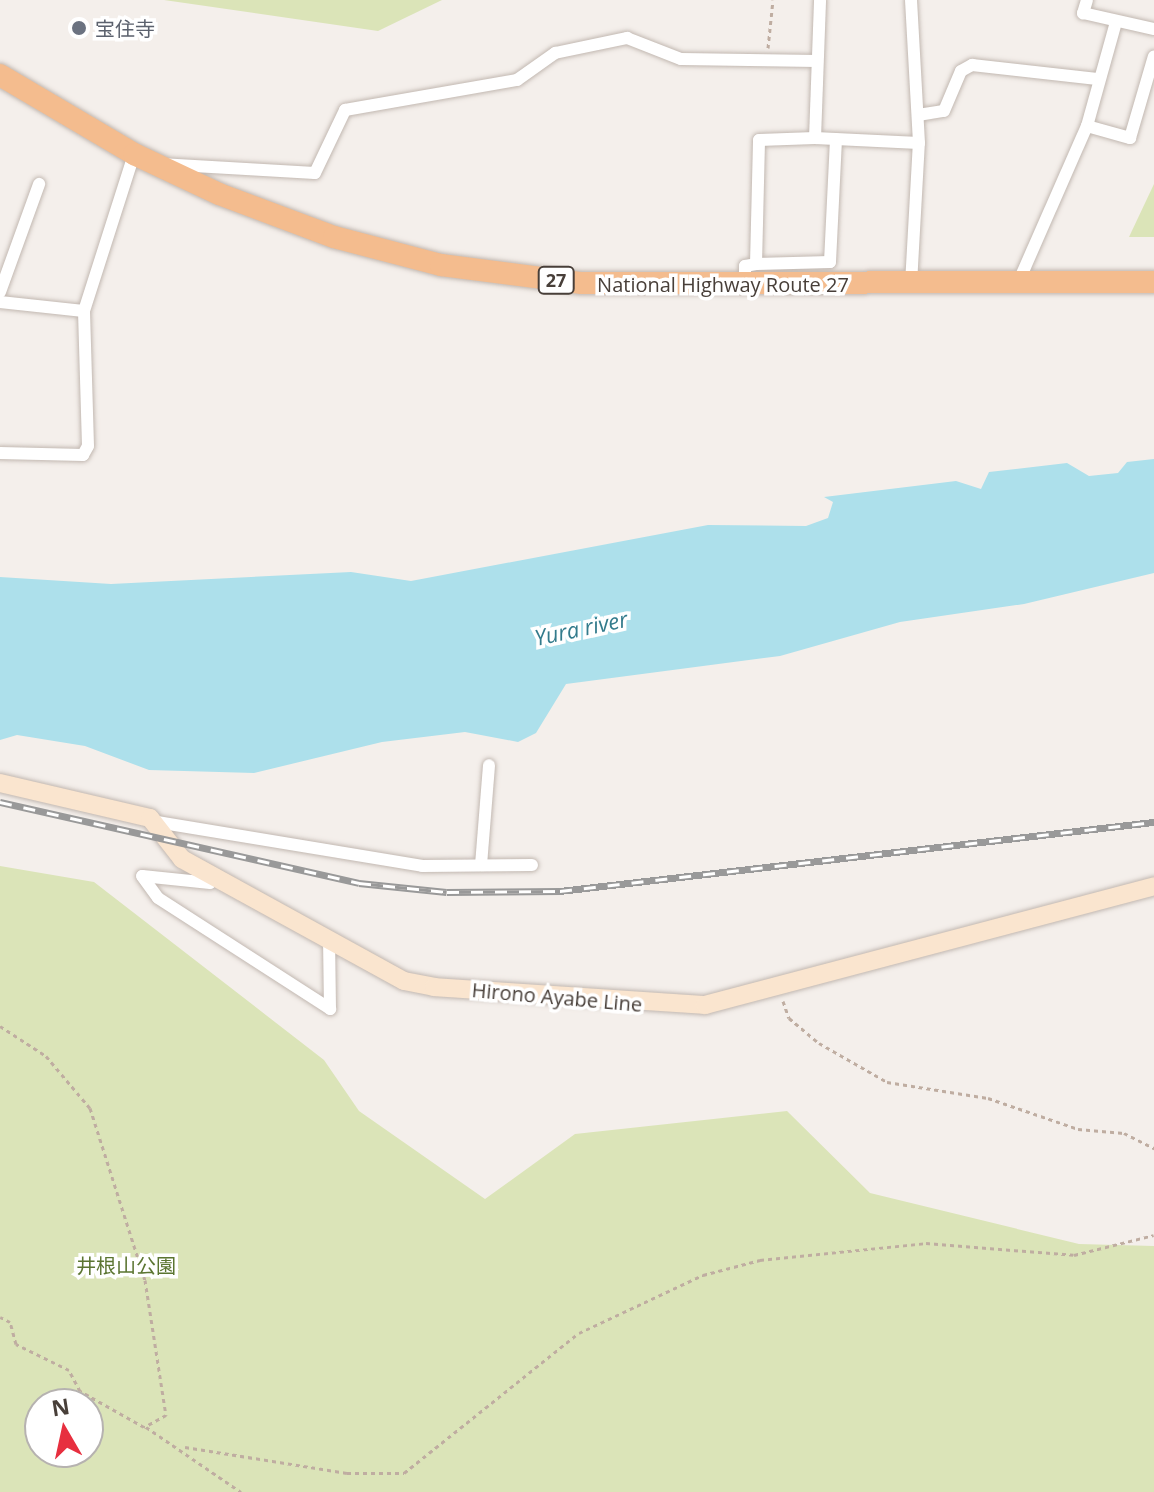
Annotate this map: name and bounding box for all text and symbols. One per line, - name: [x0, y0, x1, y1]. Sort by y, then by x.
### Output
- place label: 宝住寺: [95, 16, 155, 40]
- marker: 宝住寺: [70, 19, 88, 37]
- road number: 27: [536, 266, 576, 294]
- street label: National Highway Route 27: [597, 272, 849, 296]
- water label: Yura river: [532, 605, 630, 651]
- street label: Hirono Ayabe Line: [471, 978, 643, 1016]
- park label: 井根山公園: [76, 1253, 176, 1277]
- north arrow: [24, 1388, 104, 1468]
- text: N: [49, 1390, 72, 1422]

